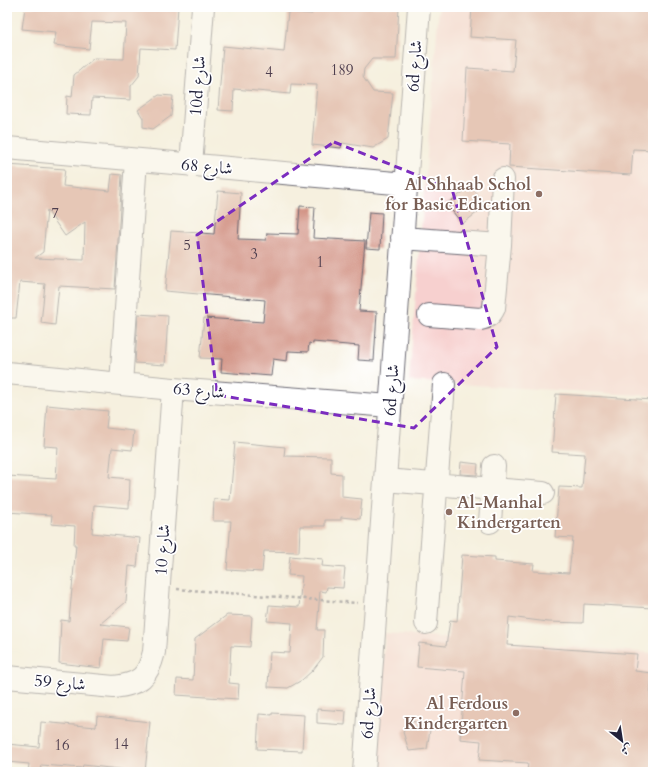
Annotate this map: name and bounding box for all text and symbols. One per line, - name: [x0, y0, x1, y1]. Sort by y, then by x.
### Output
- street label: 6d شارع: [401, 39, 430, 93]
- street label: 10d شارع: [184, 55, 213, 117]
- house number: 189: [330, 60, 354, 80]
- house number: 4: [265, 62, 273, 82]
- street label: شارع 68: [180, 153, 234, 182]
- place label: Al Shhaab Schol for Basic Edication: [385, 173, 531, 216]
- marker: Al Shhaab Schol for Basic Edication: [534, 189, 544, 199]
- house number: 7: [51, 203, 59, 223]
- house number: 5: [183, 235, 191, 255]
- house number: 3: [250, 244, 258, 264]
- house number: 1: [316, 252, 324, 272]
- street label: 6d شارع: [378, 363, 407, 417]
- street label: شارع 63: [172, 377, 226, 406]
- place label: Al-Manhal Kindergarten: [457, 491, 561, 534]
- marker: Al-Manhal Kindergarten: [444, 507, 454, 517]
- street label: شارع 10: [149, 524, 178, 577]
- street label: شارع 59: [33, 669, 87, 698]
- street label: 6d شارع: [355, 686, 384, 740]
- place label: Al Ferdous Kindergarten: [404, 692, 508, 735]
- marker: Al Ferdous Kindergarten: [511, 708, 521, 718]
- north arrow: [602, 721, 642, 761]
- house number: 14: [113, 734, 129, 754]
- house number: 16: [54, 735, 70, 755]
- text: ش: [618, 740, 635, 758]

